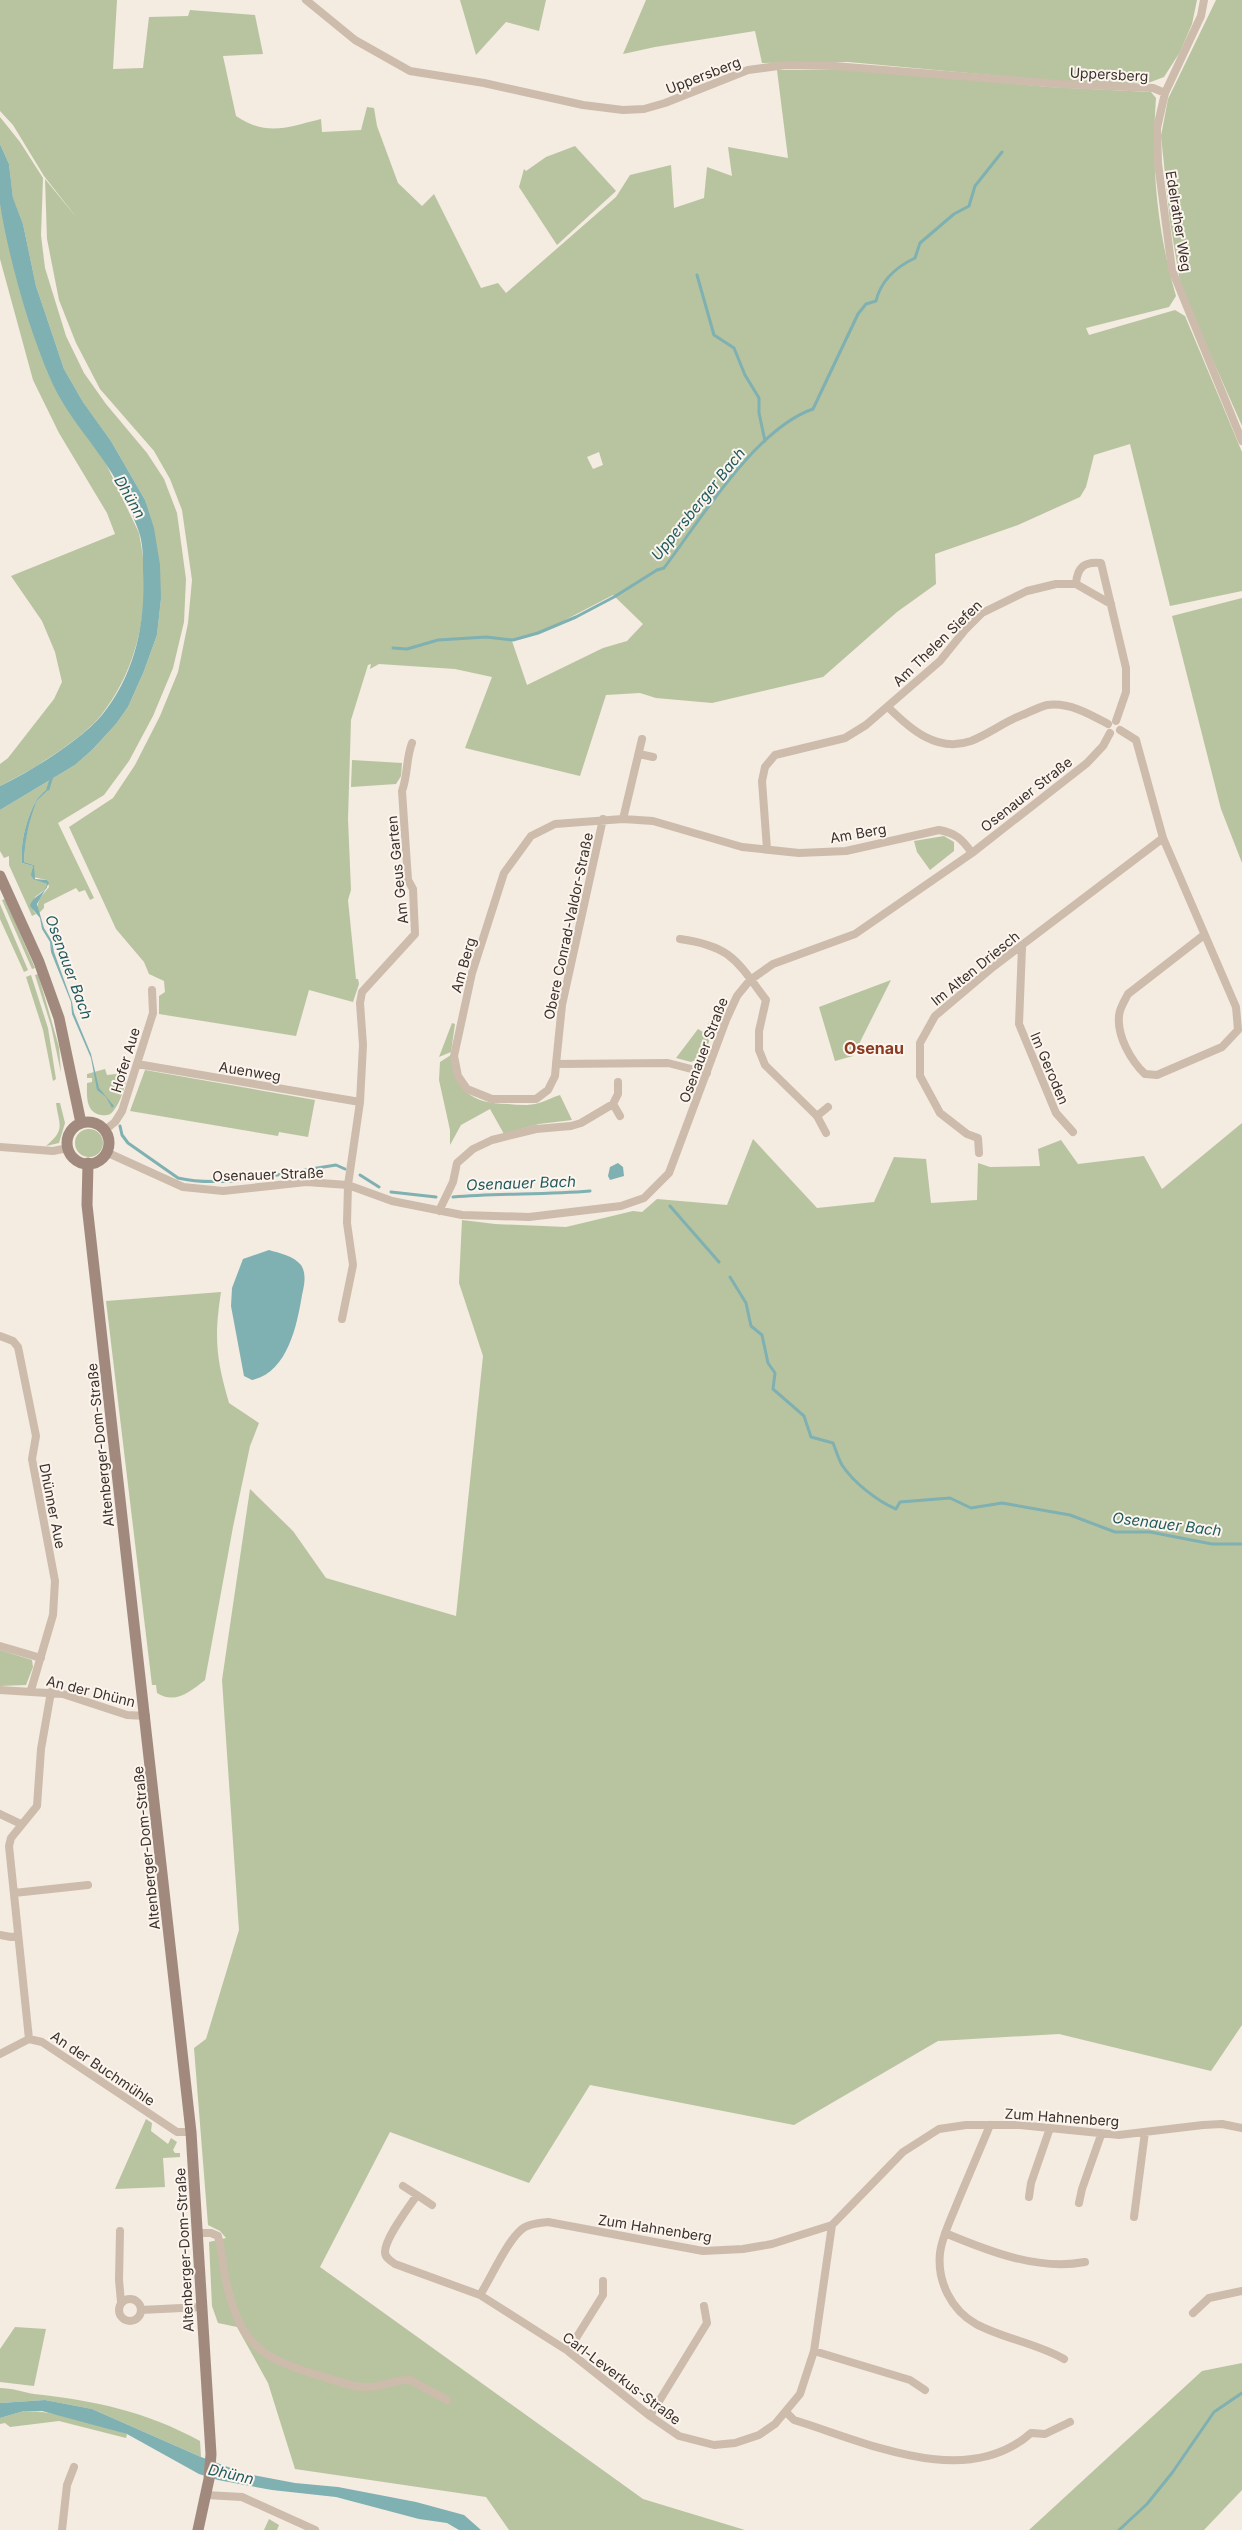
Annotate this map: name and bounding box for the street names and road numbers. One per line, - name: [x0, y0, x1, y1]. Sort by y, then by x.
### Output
- street label: Uppersberg: [663, 53, 743, 97]
- street label: Uppersberg: [1069, 63, 1149, 85]
- street label: Edelrather Weg: [1163, 169, 1195, 273]
- street label: Am Thelen Siefen: [889, 596, 985, 690]
- street label: Osenauer Straße: [977, 753, 1075, 835]
- street label: Am Geus Garten: [383, 815, 411, 925]
- street label: Am Berg: [829, 820, 887, 846]
- street label: Obere Conrad-Valdor-Straße: [540, 831, 596, 1021]
- street label: Im Alten Driesch: [927, 927, 1023, 1009]
- street label: Am Berg: [447, 935, 479, 995]
- street label: Osenauer Straße: [675, 995, 731, 1105]
- street label: Hofer Aue: [107, 1025, 143, 1095]
- street label: Im Geroden: [1027, 1029, 1073, 1107]
- street label: Auenweg: [218, 1058, 282, 1084]
- street label: Osenauer Straße: [212, 1164, 324, 1184]
- street label: Altenberger-Dom-Straße: [83, 1362, 117, 1528]
- street label: Dhünner Aue: [36, 1462, 70, 1550]
- street label: An der Dhünn: [45, 1672, 137, 1710]
- street label: Altenberger-Dom-Straße: [129, 1765, 163, 1931]
- street label: An der Buchmühle: [48, 2027, 158, 2109]
- street label: Zum Hahnenberg: [1004, 2105, 1120, 2129]
- street label: Altenberger-Dom-Straße: [171, 2167, 197, 2333]
- street label: Zum Hahnenberg: [597, 2211, 713, 2245]
- street label: Carl-Leverkus-Straße: [559, 2328, 685, 2428]

